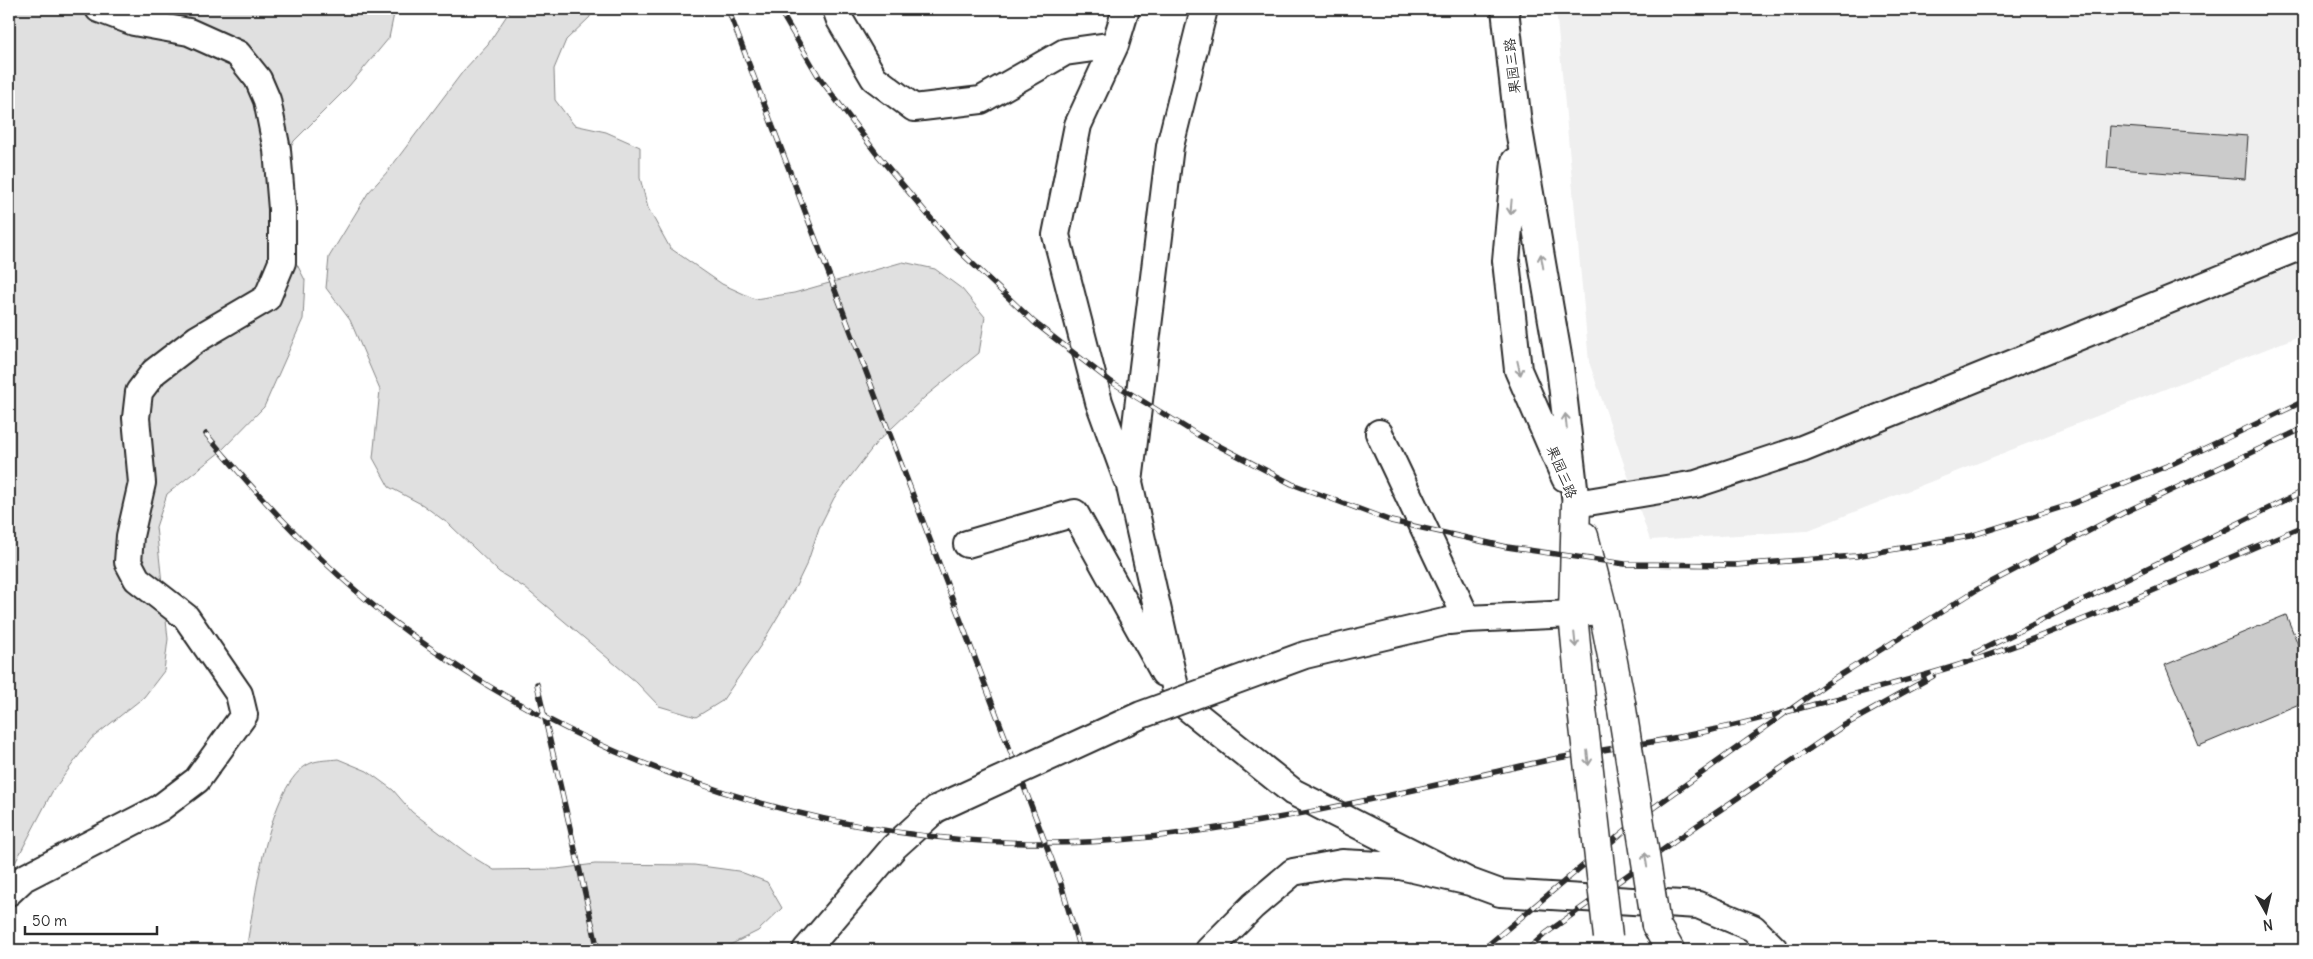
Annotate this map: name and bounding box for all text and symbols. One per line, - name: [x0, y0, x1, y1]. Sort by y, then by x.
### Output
- street label: 果园三路: [1500, 37, 1524, 95]
- one-way arrow: [1506, 199, 1516, 215]
- one-way arrow: [1537, 253, 1547, 269]
- one-way arrow: [1515, 360, 1524, 376]
- one-way arrow: [1562, 413, 1571, 429]
- street label: 果园三路: [1543, 443, 1581, 501]
- one-way arrow: [1571, 632, 1580, 648]
- one-way arrow: [1583, 750, 1593, 766]
- one-way arrow: [1641, 852, 1651, 868]
- north arrow: [2240, 886, 2290, 936]
- scale bar: [25, 904, 158, 936]
- text: 50 m: [32, 911, 67, 930]
- text: N: [2262, 915, 2274, 934]

